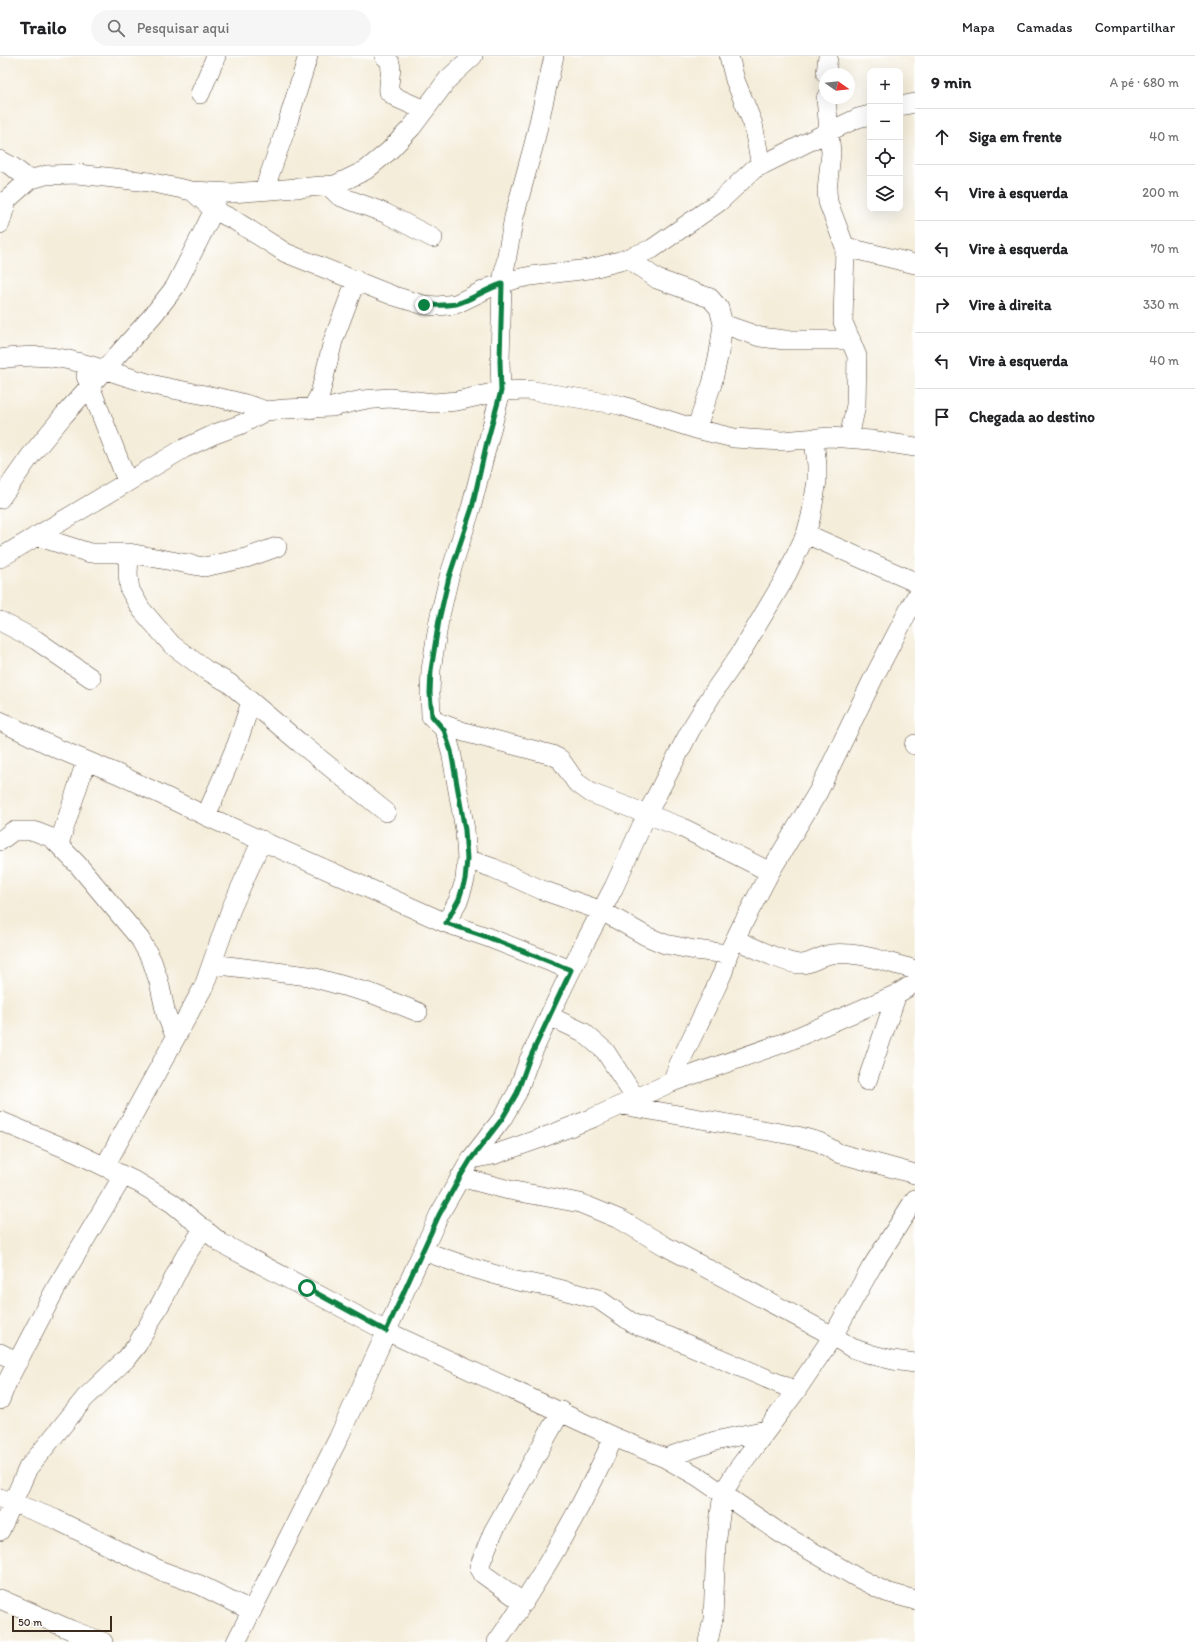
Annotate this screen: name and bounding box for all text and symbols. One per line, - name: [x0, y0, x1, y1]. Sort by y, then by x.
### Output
- search box: [91, 10, 371, 46]
- text: Trailo: [20, 16, 67, 39]
- icon: search: [105, 17, 127, 39]
- text: Pesquisar aqui: [137, 19, 229, 37]
- text: Mapa: [962, 19, 995, 36]
- text: Camadas: [1017, 19, 1073, 36]
- text: Compartilhar: [1095, 19, 1175, 36]
- north arrow: [819, 68, 855, 104]
- map controls: [867, 68, 903, 212]
- button: +: [867, 68, 903, 104]
- text: 9 min: [931, 72, 971, 92]
- text: A pé · 680 m: [1110, 75, 1179, 90]
- button: −: [867, 104, 903, 140]
- icon: ahead: [931, 126, 953, 148]
- text: Siga em frente: [969, 128, 1062, 146]
- text: 40 m: [1149, 129, 1179, 144]
- button: locate: [867, 140, 903, 176]
- button: layers: [867, 176, 903, 212]
- icon: left: [931, 182, 953, 204]
- text: Vire à esquerda: [969, 184, 1068, 202]
- text: 200 m: [1142, 185, 1179, 200]
- icon: left: [931, 238, 953, 260]
- text: Vire à esquerda: [969, 240, 1068, 258]
- text: 70 m: [1151, 241, 1179, 256]
- icon: right: [931, 294, 953, 316]
- route end: [415, 296, 433, 314]
- text: Vire à direita: [969, 296, 1052, 314]
- text: 330 m: [1143, 297, 1179, 312]
- icon: left: [931, 350, 953, 372]
- text: Vire à esquerda: [969, 352, 1068, 370]
- text: 40 m: [1149, 353, 1179, 368]
- icon: arrive: [931, 406, 953, 428]
- text: Chegada ao destino: [969, 408, 1095, 426]
- route start: [298, 1279, 316, 1297]
- scale bar: [12, 1614, 112, 1633]
- text: 50 m: [18, 1616, 42, 1629]

